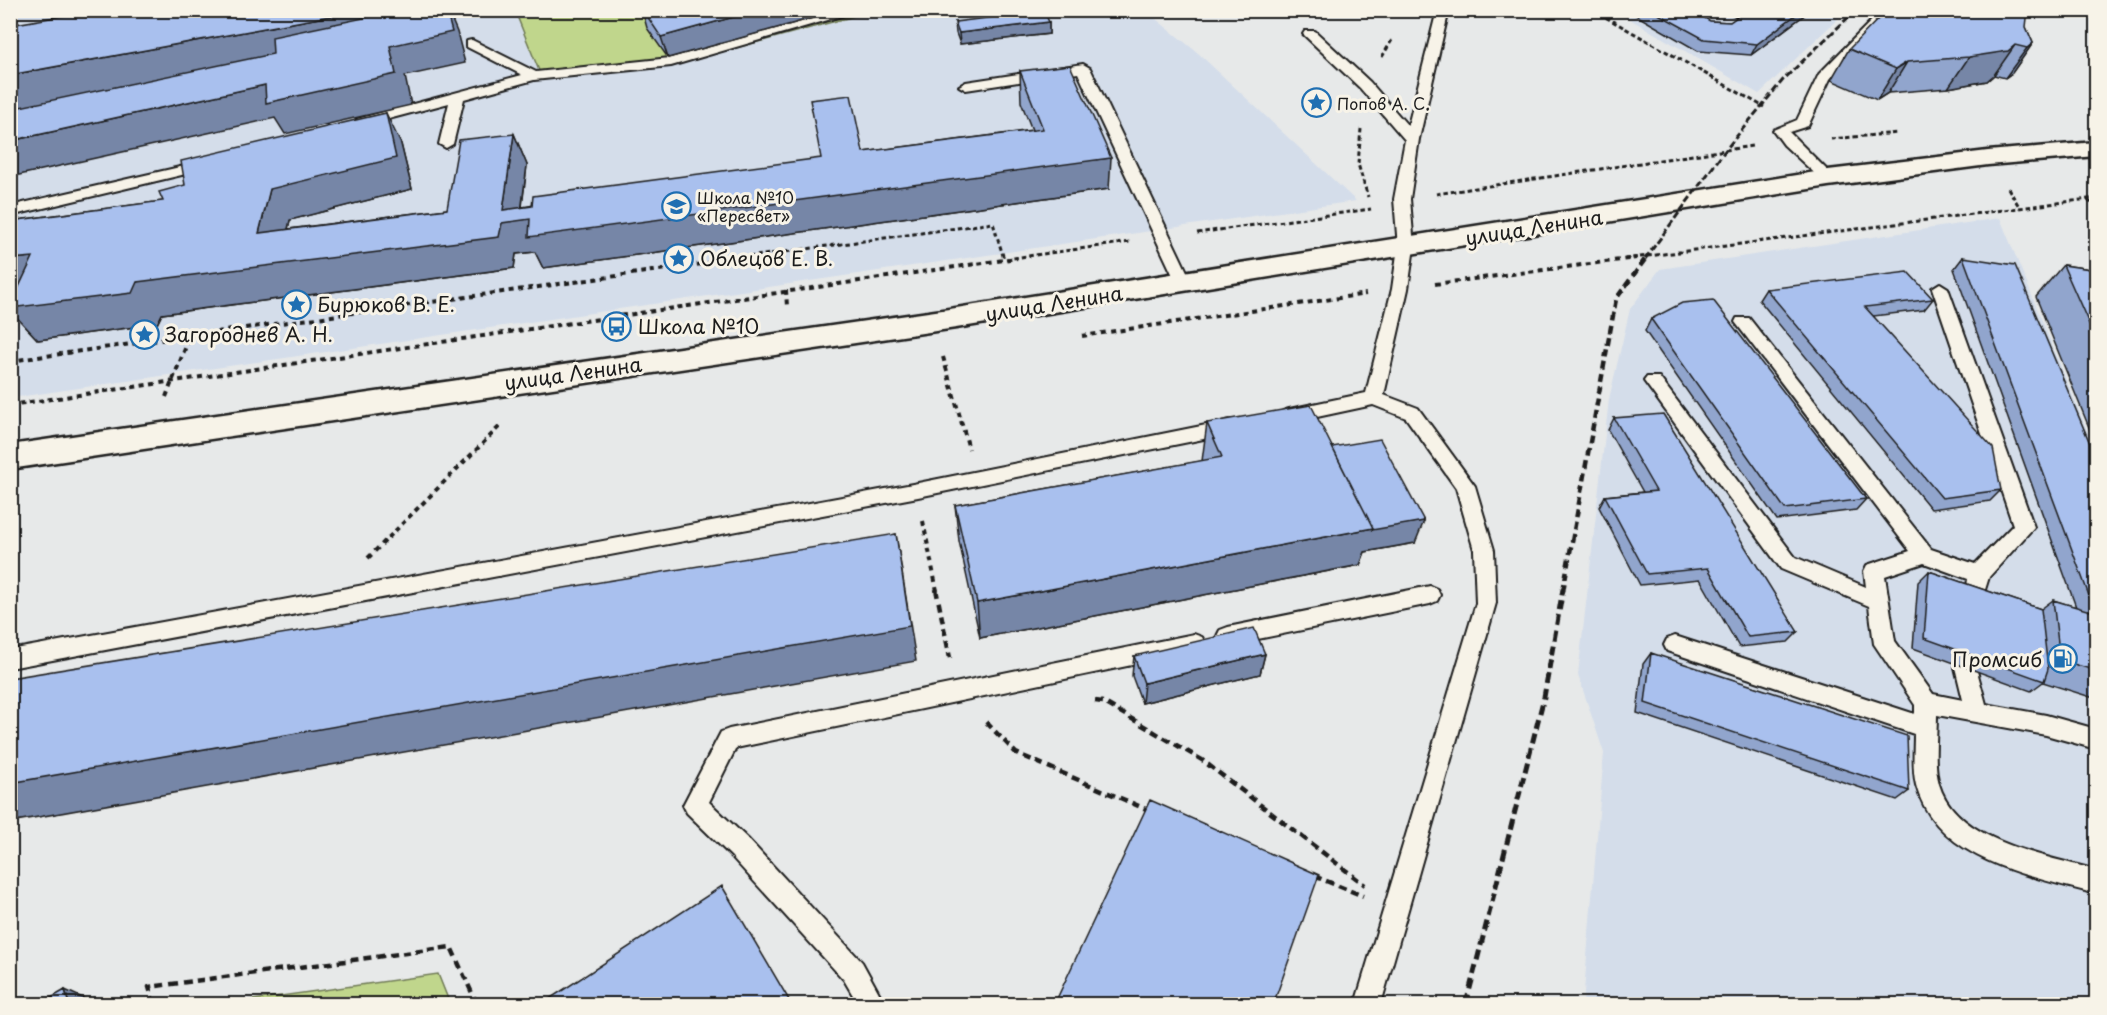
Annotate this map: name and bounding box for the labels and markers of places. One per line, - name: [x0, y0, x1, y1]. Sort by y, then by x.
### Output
- place icon: Попов А. С.: [1300, 87, 1332, 119]
- place label: Попов А. С.: [1337, 91, 1430, 115]
- place label: Школа №10 «Пересвет»: [697, 185, 794, 227]
- school or university icon: Школа №10 «Пересвет»: [660, 190, 692, 222]
- place icon: Облецов Е. В.: [663, 242, 695, 274]
- place label: Облецов Е. В.: [700, 243, 833, 273]
- place icon: Бирюков В. Е.: [280, 288, 312, 320]
- place label: Бирюков В. Е.: [317, 289, 455, 319]
- bus stop icon: Школа №10: [601, 310, 633, 342]
- place label: Школа №10: [638, 311, 759, 341]
- place icon: Загороднев А. Н.: [128, 318, 160, 350]
- place label: Загороднев А. Н.: [165, 319, 333, 349]
- fuel station icon: Промсиб: [2047, 643, 2079, 675]
- place label: Промсиб: [1952, 644, 2042, 674]

